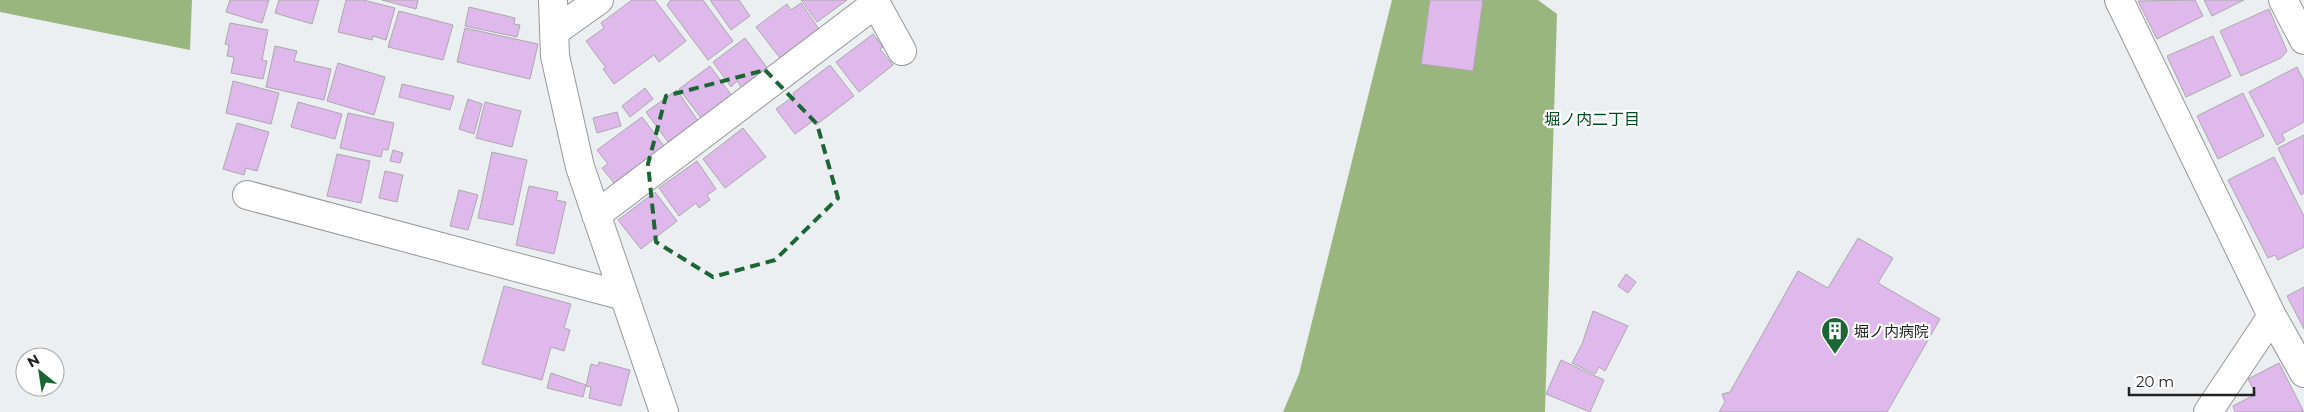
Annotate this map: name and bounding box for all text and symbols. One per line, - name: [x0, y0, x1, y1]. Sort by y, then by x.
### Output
- district label: 堀ノ内二丁目: [1544, 110, 1640, 129]
- building icon: 堀ノ内病院: [1820, 316, 1850, 355]
- place label: 堀ノ内病院: [1854, 322, 1929, 341]
- north arrow: [15, 347, 65, 397]
- text: N: [24, 350, 43, 371]
- scale bar: [2129, 364, 2254, 396]
- text: 20 m: [2136, 372, 2174, 391]

